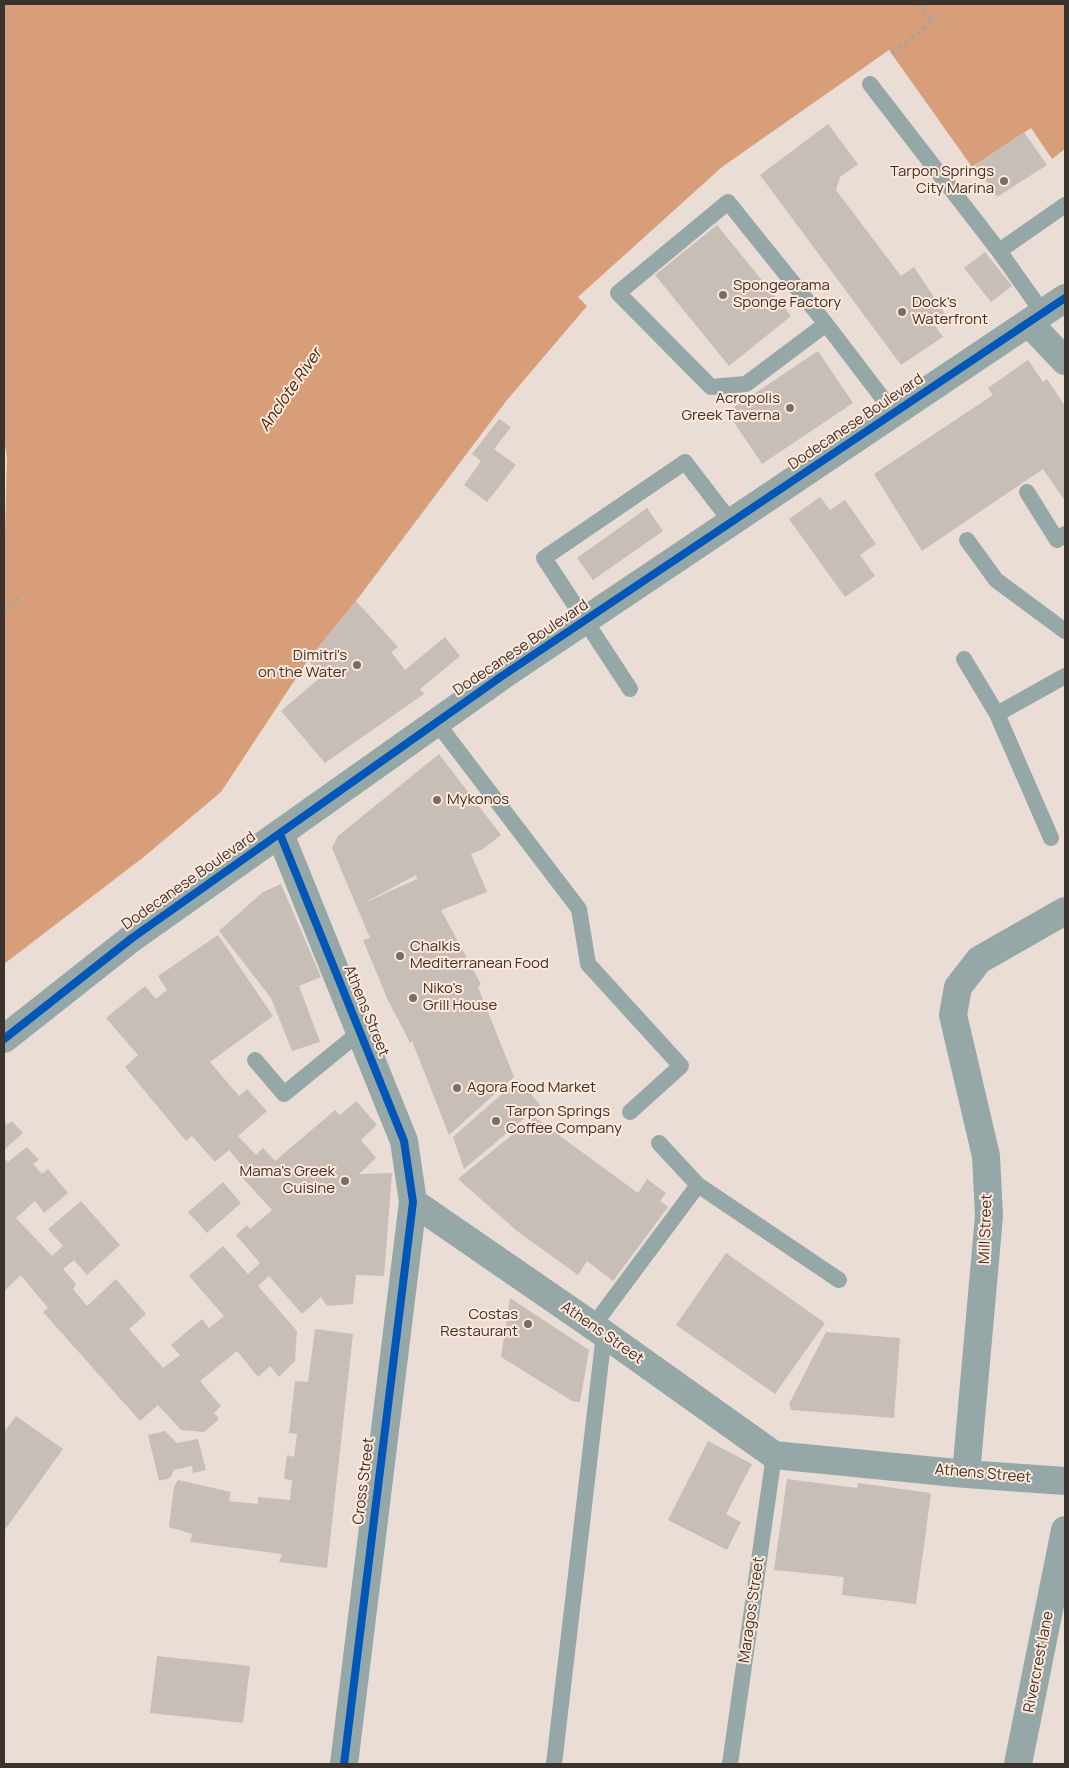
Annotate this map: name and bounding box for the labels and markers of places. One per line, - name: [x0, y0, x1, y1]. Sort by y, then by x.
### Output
- place label: Tarpon Springs City Marina: [890, 163, 994, 198]
- marker: Tarpon Springs City Marina: [998, 175, 1010, 187]
- place label: Spongeorama Sponge Factory: [733, 277, 841, 312]
- marker: Spongeorama Sponge Factory: [717, 289, 729, 301]
- place label: Dock's Waterfront: [912, 294, 988, 329]
- marker: Dock's Waterfront: [896, 306, 908, 318]
- place label: Acropolis Greek Taverna: [682, 390, 780, 425]
- marker: Acropolis Greek Taverna: [784, 402, 796, 414]
- place label: Dimitri's on the Water: [258, 647, 347, 682]
- marker: Dimitri's on the Water: [351, 659, 363, 671]
- place label: Mykonos: [447, 791, 509, 809]
- marker: Mykonos: [431, 794, 443, 806]
- place label: Chalkis Mediterranean Food: [410, 938, 549, 973]
- marker: Chalkis Mediterranean Food: [394, 950, 406, 962]
- place label: Niko's Grill House: [423, 980, 497, 1015]
- marker: Niko's Grill House: [407, 992, 419, 1004]
- place label: Agora Food Market: [467, 1079, 596, 1097]
- marker: Agora Food Market: [451, 1082, 463, 1094]
- place label: Tarpon Springs Coffee Company: [506, 1103, 622, 1138]
- marker: Tarpon Springs Coffee Company: [490, 1115, 502, 1127]
- place label: Mama's Greek Cuisine: [240, 1163, 335, 1198]
- marker: Mama's Greek Cuisine: [339, 1175, 351, 1187]
- place label: Costas Restaurant: [440, 1306, 518, 1341]
- marker: Costas Restaurant: [522, 1318, 534, 1330]

